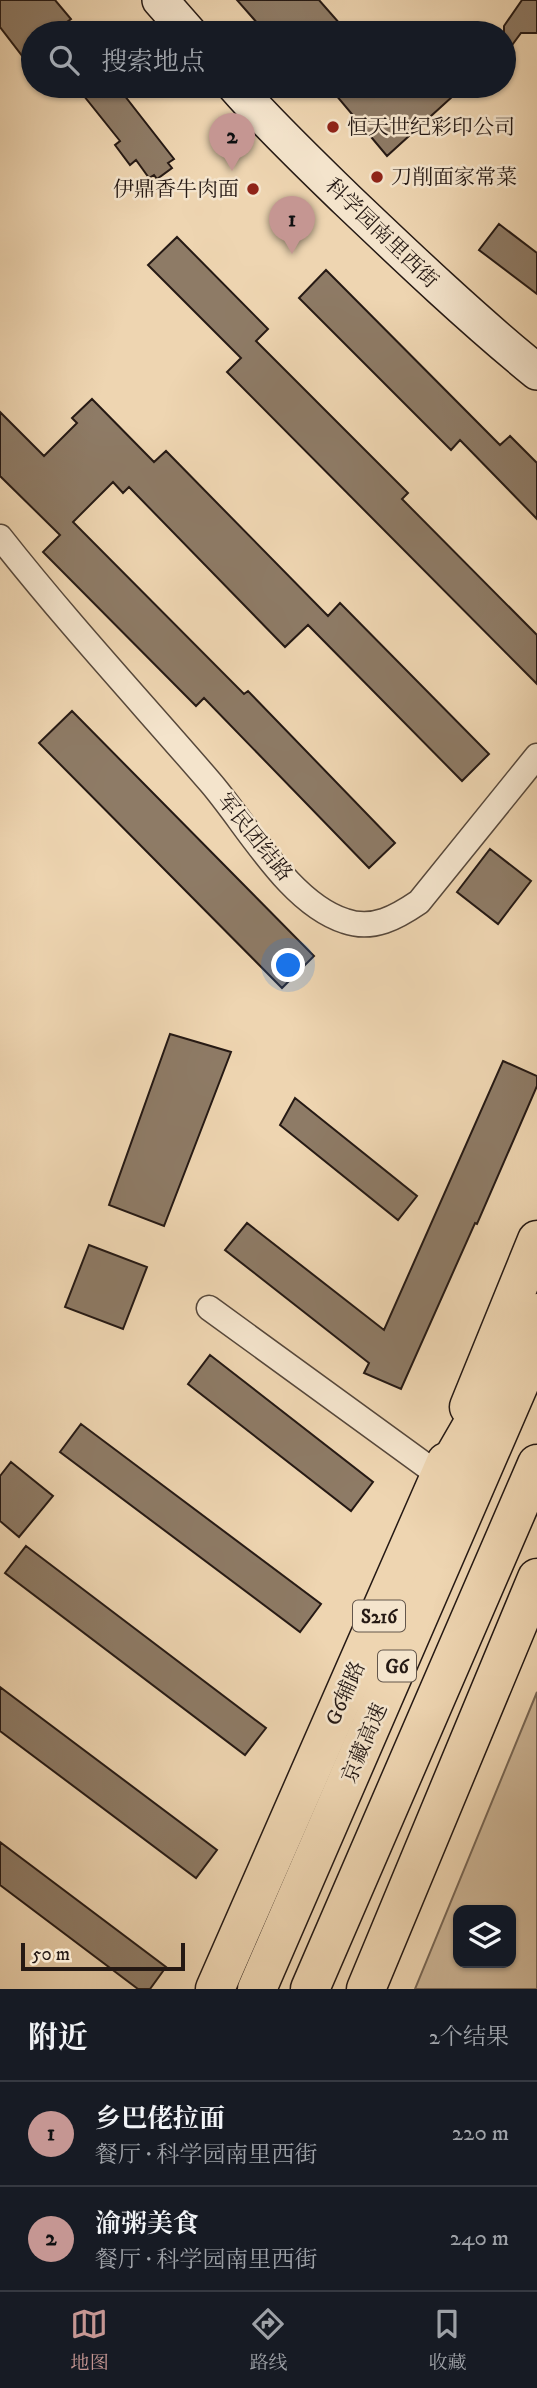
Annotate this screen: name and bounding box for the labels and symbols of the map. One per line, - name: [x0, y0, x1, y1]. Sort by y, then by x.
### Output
- pin: 2: [209, 113, 255, 171]
- place label: 恒天世纪彩印公司: [347, 115, 515, 141]
- marker: 恒天世纪彩印公司: [325, 119, 341, 135]
- place label: 刀削面家常菜: [391, 165, 517, 191]
- marker: 刀削面家常菜: [369, 169, 385, 185]
- street label: 科学园南里西街: [319, 173, 443, 294]
- place label: 伊鼎香牛肉面: [113, 177, 239, 203]
- marker: 伊鼎香牛肉面: [245, 181, 261, 197]
- pin: 1: [269, 196, 315, 254]
- street label: 军民团结路: [211, 789, 297, 887]
- your location: [271, 948, 305, 982]
- road number: S216: [353, 1600, 405, 1632]
- road number: G6: [378, 1650, 416, 1682]
- street label: G6辅路: [320, 1657, 372, 1730]
- street label: 京藏高速: [337, 1700, 393, 1787]
- scale bar: [21, 1940, 186, 1972]

